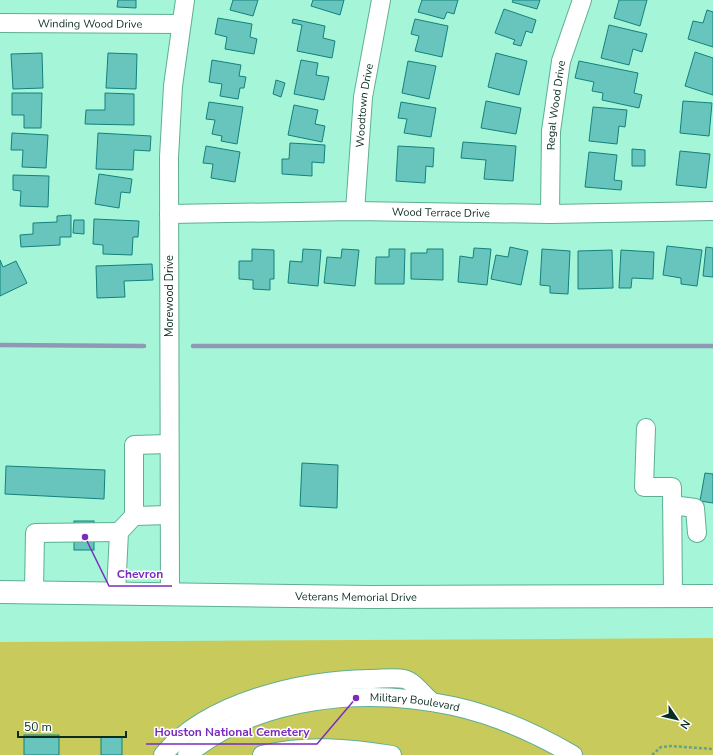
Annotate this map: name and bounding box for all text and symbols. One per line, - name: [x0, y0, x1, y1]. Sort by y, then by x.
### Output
- street label: Winding Wood Drive: [38, 16, 142, 32]
- street label: Regal Wood Drive: [544, 59, 569, 150]
- street label: Woodtown Drive: [352, 62, 377, 148]
- street label: Wood Terrace Drive: [392, 205, 490, 221]
- street label: Morewood Drive: [162, 255, 177, 337]
- callout: Chevron: [109, 562, 172, 586]
- text: Chevron: [117, 566, 163, 582]
- street label: Veterans Memorial Drive: [294, 589, 417, 605]
- street label: Military Boulevard: [370, 690, 461, 715]
- north arrow: [657, 699, 697, 739]
- scale bar: [18, 713, 126, 739]
- text: N: [676, 717, 693, 732]
- text: 50 m: [24, 719, 52, 735]
- callout: Houston National Cemetery: [146, 720, 317, 744]
- text: Houston National Cemetery: [154, 724, 310, 740]

